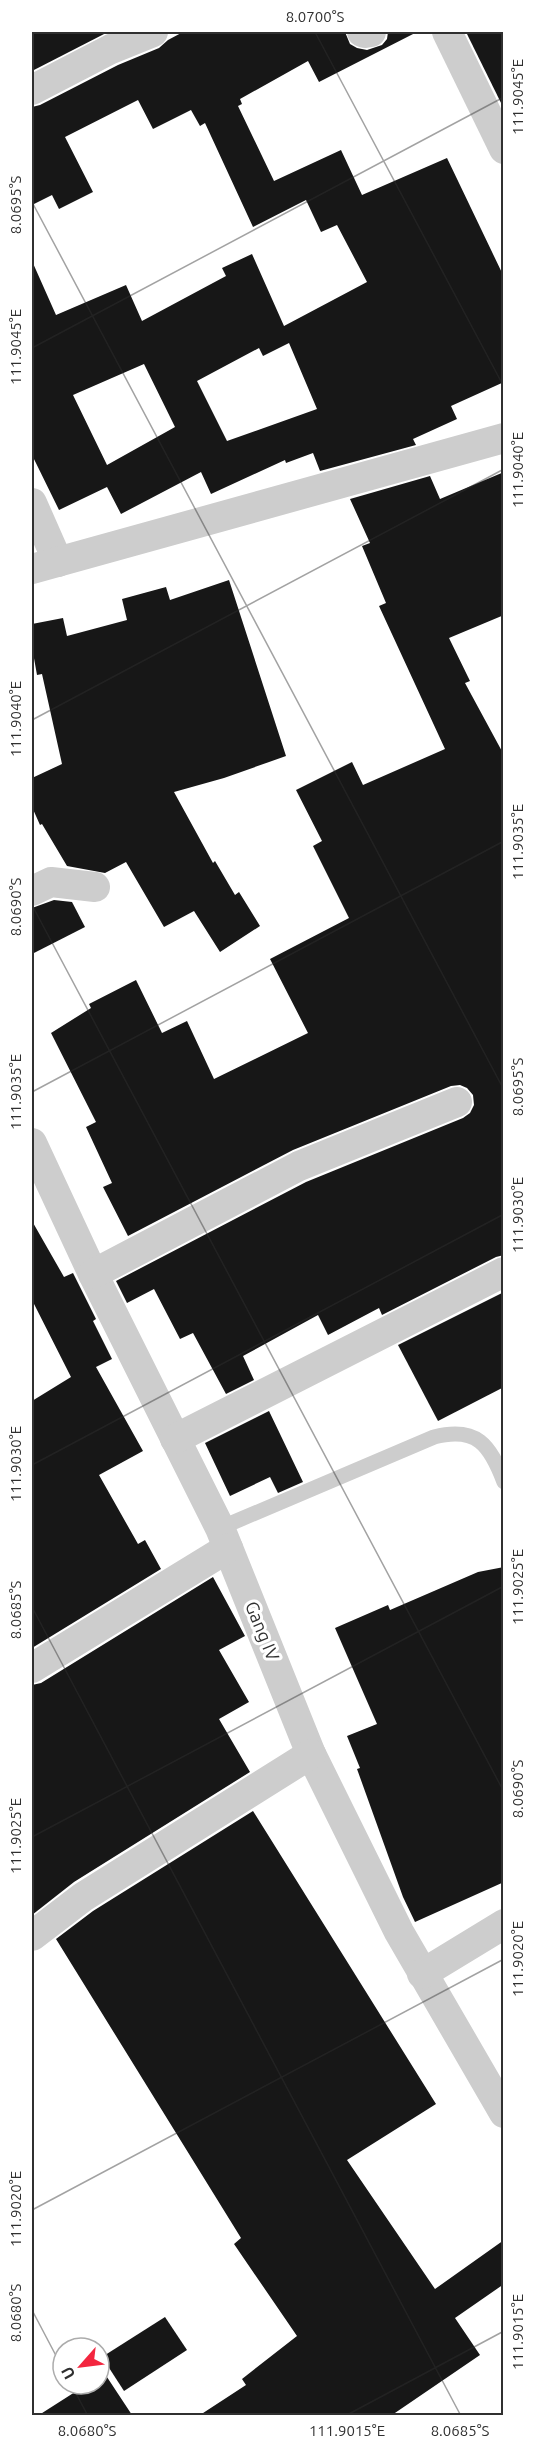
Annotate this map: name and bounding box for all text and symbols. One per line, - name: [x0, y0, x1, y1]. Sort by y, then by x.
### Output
- text: 8.0700°S: [286, 8, 344, 25]
- text: 111.9045°E: [509, 59, 526, 135]
- text: 8.0695°S: [7, 176, 24, 234]
- text: 111.9045°E: [7, 309, 24, 385]
- text: 111.9040°E: [509, 432, 526, 508]
- text: 111.9040°E: [7, 681, 24, 757]
- text: 111.9035°E: [509, 804, 526, 880]
- text: 8.0690°S: [7, 878, 24, 936]
- text: 111.9035°E: [7, 1054, 24, 1130]
- text: 8.0695°S: [509, 1058, 526, 1116]
- text: 111.9030°E: [509, 1177, 526, 1253]
- text: 111.9030°E: [7, 1426, 24, 1502]
- text: 111.9025°E: [509, 1549, 526, 1625]
- text: 8.0685°S: [7, 1581, 24, 1639]
- street label: Gang IV: [242, 1598, 284, 1664]
- text: 8.0690°S: [509, 1760, 526, 1818]
- text: 111.9025°E: [7, 1798, 24, 1874]
- text: 111.9020°E: [509, 1921, 526, 1997]
- text: 111.9020°E: [7, 2171, 24, 2247]
- text: 8.0680°S: [7, 2284, 24, 2342]
- text: 111.9015°E: [509, 2294, 526, 2370]
- north arrow: [51, 2336, 111, 2396]
- text: U: [57, 2364, 78, 2382]
- text: 8.0680°S: [58, 2422, 116, 2439]
- text: 111.9015°E: [309, 2422, 385, 2439]
- text: 8.0685°S: [431, 2422, 489, 2439]

